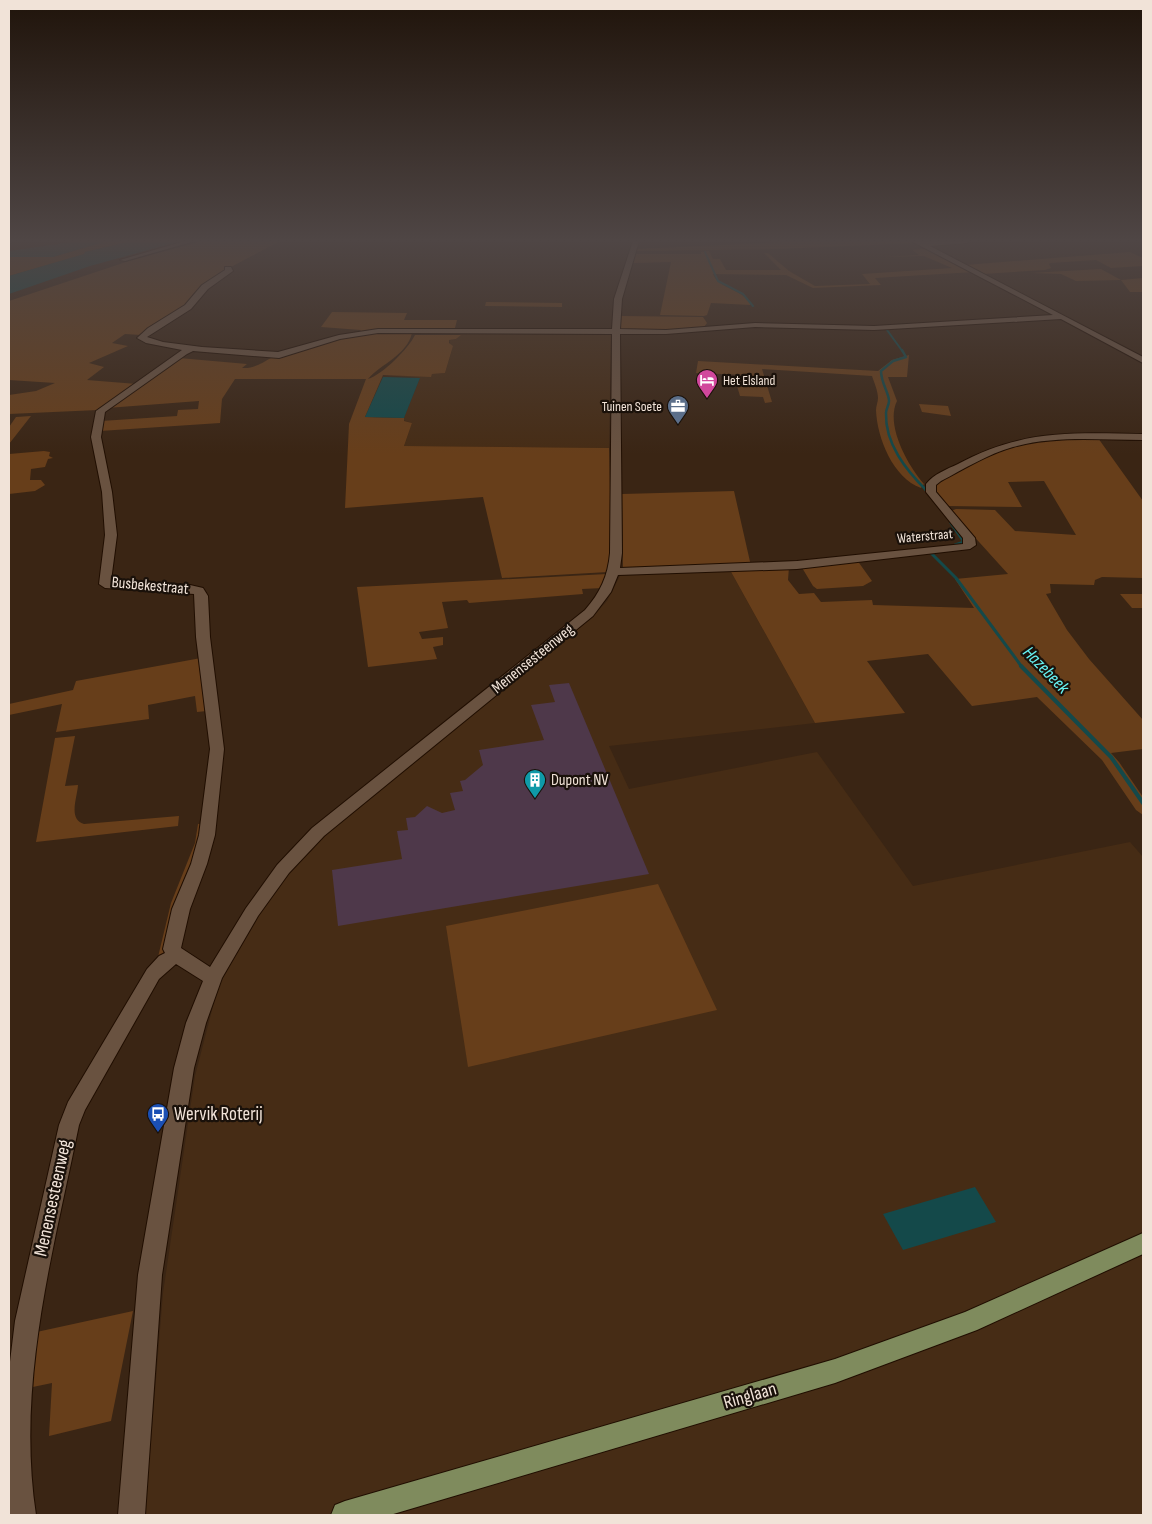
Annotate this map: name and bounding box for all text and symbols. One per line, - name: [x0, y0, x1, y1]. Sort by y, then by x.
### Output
- hotel icon: Het Elsland: [695, 368, 719, 399]
- place label: Het Elsland: [723, 372, 776, 389]
- office icon: Tuinen Soete: [666, 394, 690, 425]
- place label: Tuinen Soete: [602, 398, 662, 415]
- street label: Waterstraat: [896, 525, 954, 547]
- street label: Busbekestraat: [111, 573, 189, 599]
- street label: Menensesteenweg: [488, 620, 578, 698]
- water label: Hazebeek: [1018, 642, 1074, 699]
- building icon: Dupont NV: [523, 768, 547, 799]
- place label: Dupont NV: [551, 771, 609, 790]
- bus stop icon: Wervik Roterij: [146, 1102, 170, 1133]
- place label: Wervik Roterij: [174, 1103, 263, 1126]
- street label: Menensesteenweg: [29, 1137, 77, 1259]
- street label: Ringlaan: [721, 1377, 779, 1415]

